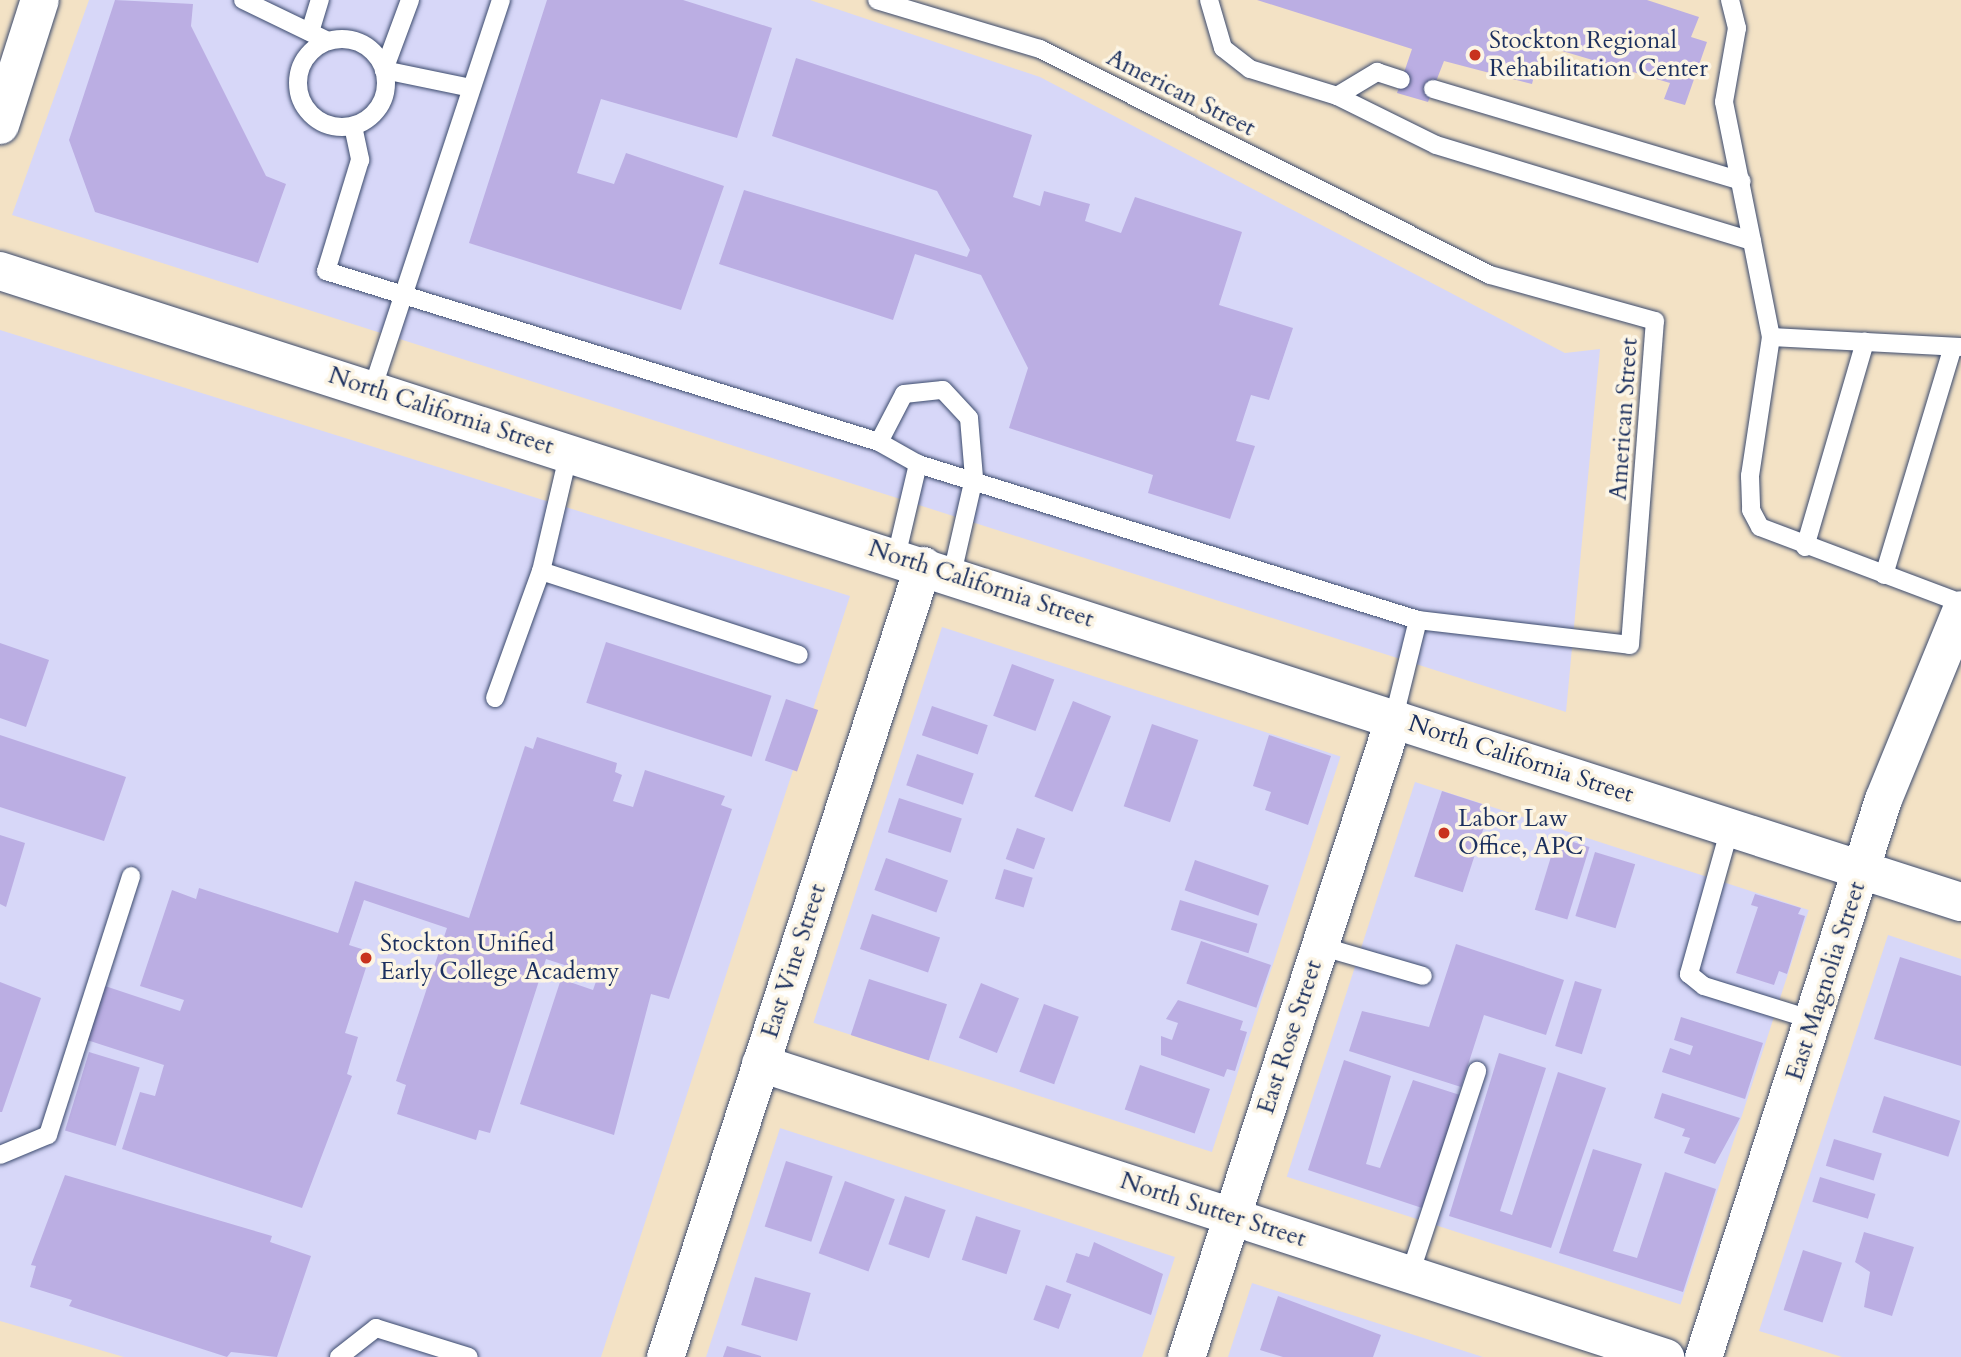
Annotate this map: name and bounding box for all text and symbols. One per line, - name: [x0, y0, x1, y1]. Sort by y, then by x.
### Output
- place label: Stockton Regional Rehabilitation Center: [1489, 27, 1708, 83]
- street label: American Street: [1102, 43, 1260, 143]
- marker: Stockton Regional Rehabilitation Center: [1467, 47, 1483, 63]
- street label: American Street: [1604, 337, 1644, 501]
- street label: North California Street: [325, 361, 557, 461]
- street label: North California Street: [865, 534, 1097, 634]
- street label: North California Street: [1405, 709, 1637, 809]
- place label: Labor Law Office, APC: [1458, 805, 1583, 861]
- marker: Labor Law Office, APC: [1436, 825, 1452, 841]
- street label: East Magnolia Street: [1780, 878, 1872, 1084]
- street label: East Vine Street: [756, 880, 832, 1042]
- place label: Stockton Unified Early College Academy: [380, 930, 619, 986]
- marker: Stockton Unified Early College Academy: [358, 950, 374, 966]
- street label: East Rose Street: [1252, 956, 1328, 1118]
- street label: North Sutter Street: [1116, 1166, 1310, 1254]

